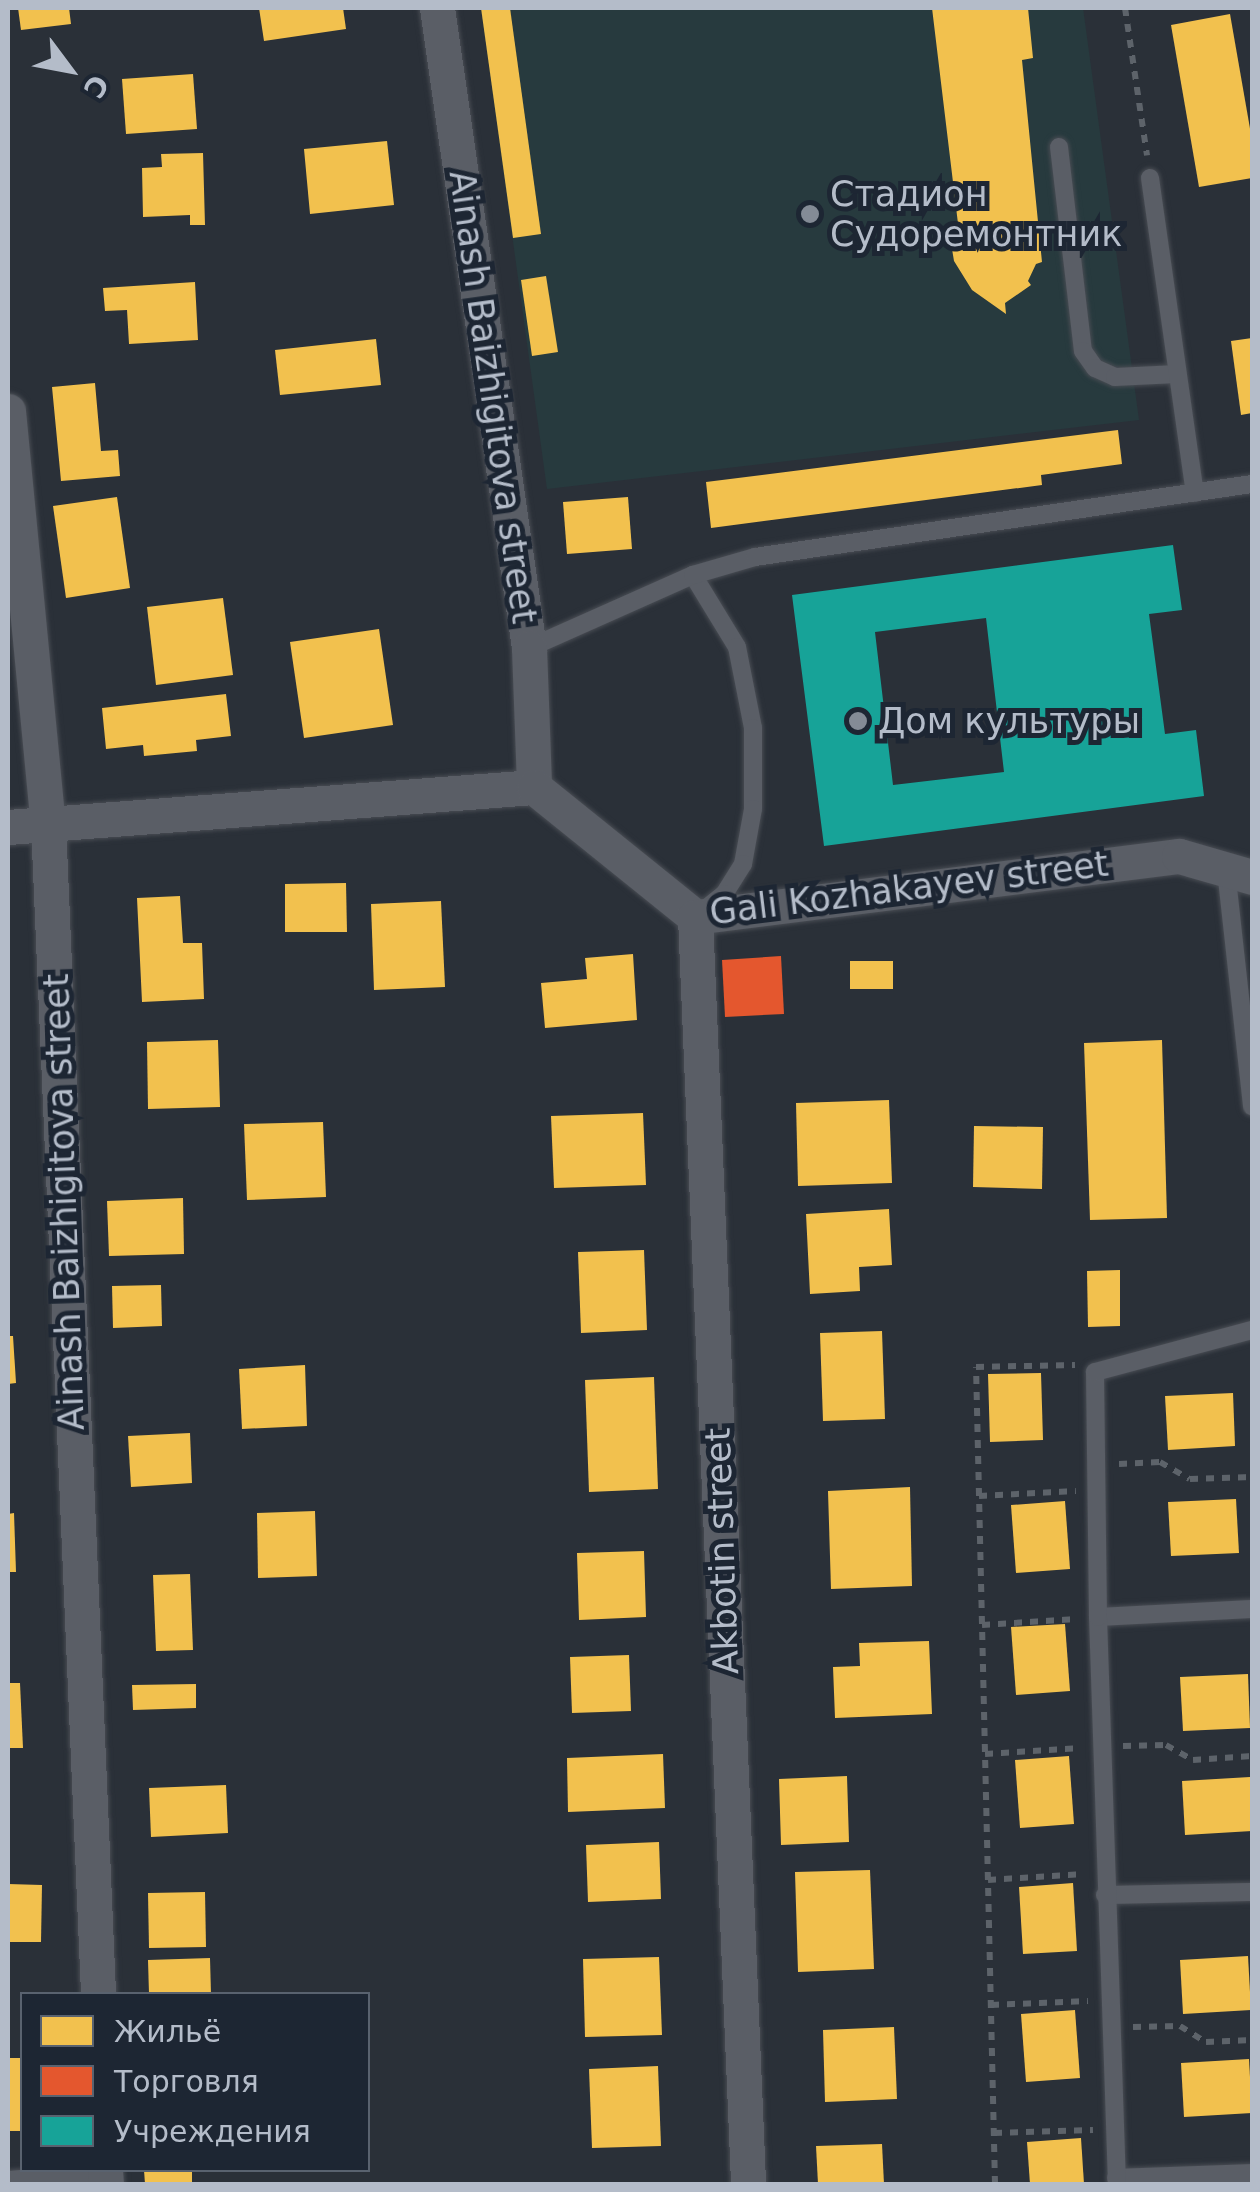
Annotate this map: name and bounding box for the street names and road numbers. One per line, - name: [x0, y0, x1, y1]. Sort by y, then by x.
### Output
- street label: Ainash Baizhigitova street: [440, 168, 546, 626]
- street label: Gali Kozhakayev street: [707, 843, 1111, 933]
- street label: Ainash Baizhigitova street: [35, 973, 93, 1431]
- street label: Akbotin street: [697, 1427, 747, 1675]

